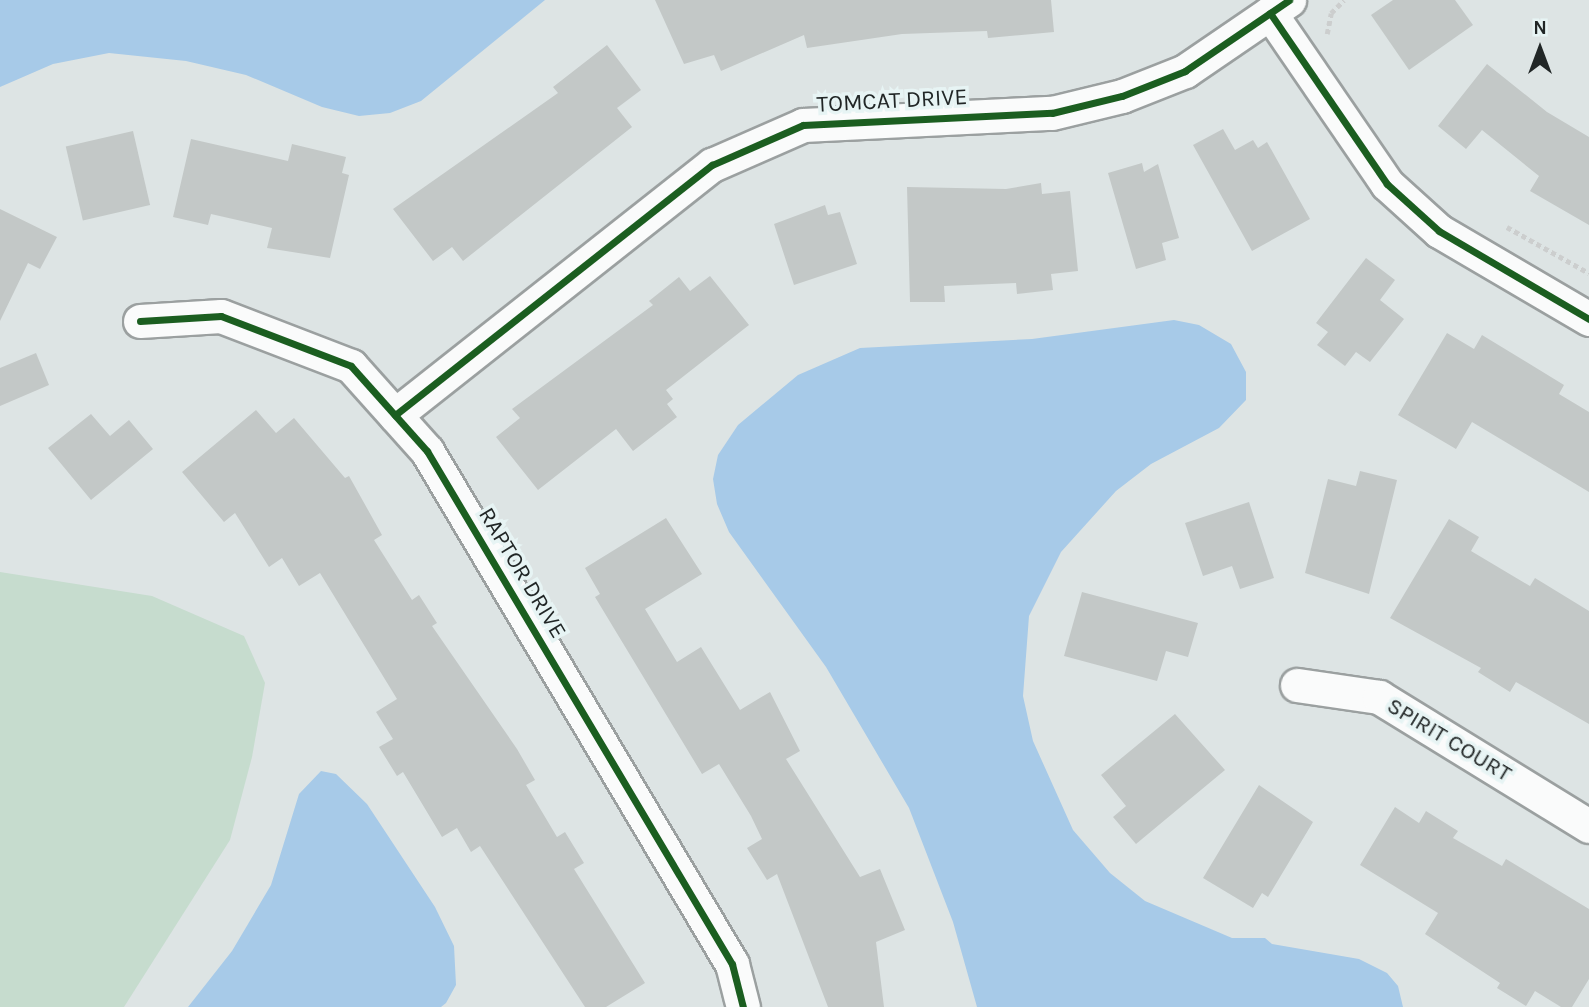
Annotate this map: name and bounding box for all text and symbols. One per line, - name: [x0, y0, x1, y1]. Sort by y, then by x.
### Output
- north arrow: [1505, 14, 1575, 84]
- text: N: [1533, 17, 1547, 39]
- street label: TOMCAT DRIVE: [816, 83, 968, 119]
- street label: RAPTOR DRIVE: [472, 503, 572, 643]
- street label: SPIRIT COURT: [1382, 692, 1516, 788]

